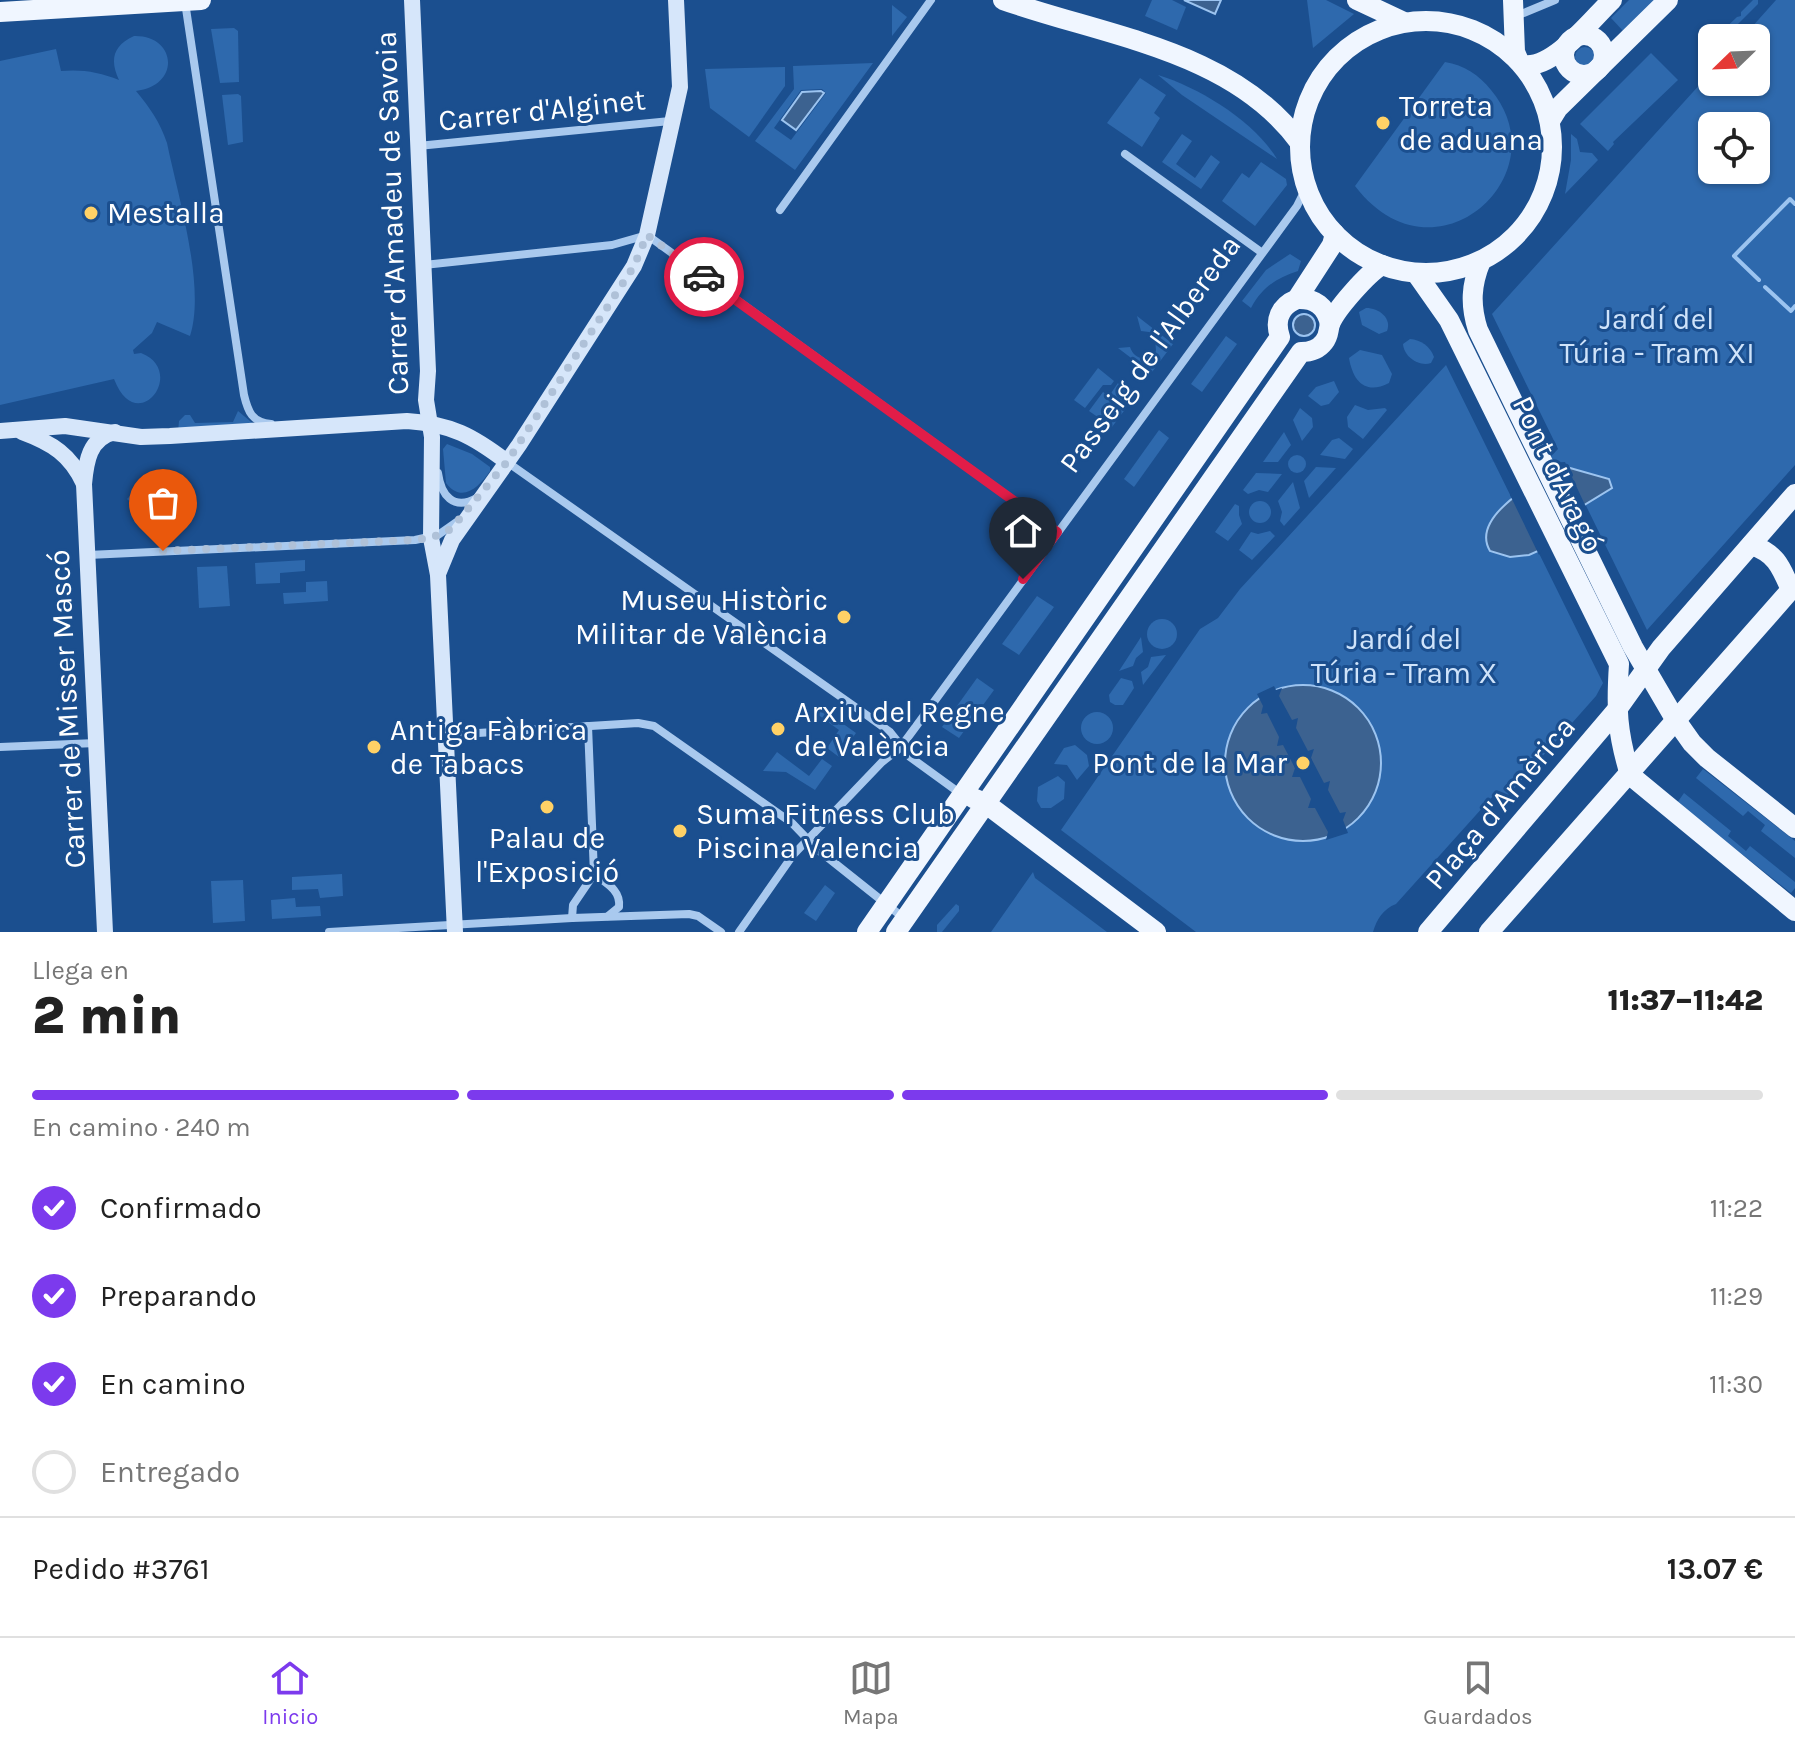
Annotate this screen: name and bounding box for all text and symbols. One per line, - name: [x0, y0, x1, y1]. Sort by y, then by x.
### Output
- north arrow: [1698, 24, 1770, 96]
- map controls: [1698, 24, 1770, 184]
- street label: Carrer d'Amadeu de Savoia: [368, 30, 416, 396]
- street label: Carrer d'Alginet: [437, 81, 647, 139]
- place label: Torreta de aduana: [1399, 88, 1543, 158]
- button: locate: [1698, 112, 1770, 184]
- marker: Torreta de aduana: [1374, 114, 1392, 132]
- place label: Mestalla: [107, 195, 225, 231]
- marker: Mestalla: [82, 204, 100, 222]
- street label: Passeig de l'Albereda: [1052, 228, 1248, 480]
- courier: [664, 237, 744, 317]
- icon: car: [682, 255, 726, 299]
- park label: Jardí del Túria - Tram XI: [1559, 301, 1755, 371]
- street label: Pont d'Aragó: [1505, 390, 1611, 558]
- pin: [129, 469, 197, 551]
- icon: bag: [141, 481, 185, 525]
- pin: [989, 497, 1057, 579]
- icon: home: [1001, 509, 1045, 553]
- street label: Carrer de Misser Mascó: [41, 549, 93, 869]
- place label: Museu Històric Militar de València: [575, 582, 828, 652]
- marker: Museu Històric Militar de València: [835, 608, 853, 626]
- park label: Jardí del Túria - Tram X: [1311, 621, 1497, 691]
- place label: Arxiu del Regne de València: [794, 694, 1005, 764]
- street label: Plaça d'Amèrica: [1417, 709, 1583, 897]
- place label: Antiga Fàbrica de Tabacs: [390, 712, 587, 782]
- marker: Arxiu del Regne de València: [769, 720, 787, 738]
- marker: Antiga Fàbrica de Tabacs: [365, 738, 383, 756]
- place label: Pont de la Mar: [1092, 745, 1287, 781]
- marker: Pont de la Mar: [1294, 754, 1312, 772]
- place label: Suma Fitness Club Piscina Valencia: [696, 796, 955, 866]
- marker: Palau de l'Exposició: [538, 798, 556, 816]
- place label: Palau de l'Exposició: [475, 820, 619, 890]
- marker: Suma Fitness Club Piscina Valencia: [671, 822, 689, 840]
- text: Llega en: [32, 955, 129, 986]
- text: 11:37–11:42: [1607, 982, 1763, 1018]
- text: 2 min: [32, 985, 181, 1046]
- text: En camino · 240 m: [32, 1112, 251, 1143]
- icon: check: [32, 1186, 76, 1230]
- text: Confirmado: [100, 1190, 262, 1226]
- text: 11:22: [1710, 1193, 1763, 1224]
- icon: check: [32, 1274, 76, 1318]
- text: Preparando: [100, 1278, 257, 1314]
- text: 11:29: [1710, 1281, 1763, 1312]
- icon: check: [32, 1362, 76, 1406]
- text: En camino: [100, 1366, 246, 1402]
- text: 11:30: [1709, 1369, 1763, 1400]
- text: Entregado: [100, 1454, 240, 1490]
- text: Pedido #3761: [32, 1551, 210, 1587]
- text: 13.07 €: [1667, 1551, 1763, 1587]
- tab: Inicio: [262, 1656, 318, 1730]
- tab: Mapa: [843, 1656, 899, 1730]
- tab: Guardados: [1423, 1656, 1533, 1730]

